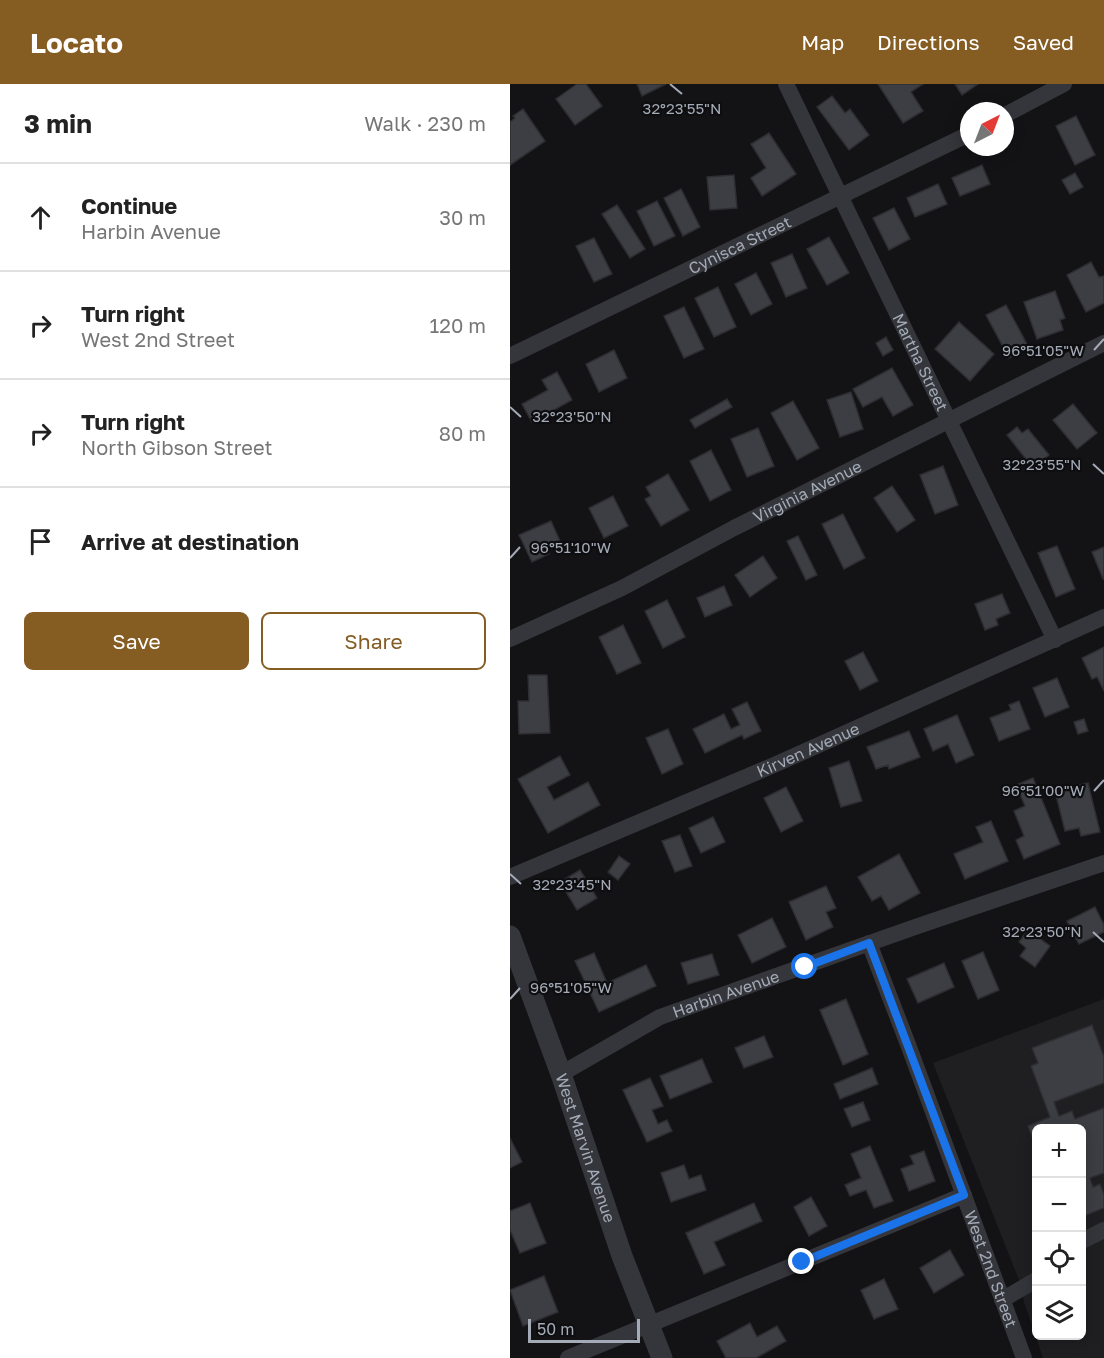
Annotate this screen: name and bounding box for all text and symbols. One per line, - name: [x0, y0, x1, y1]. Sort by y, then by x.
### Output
- text: Locato: [30, 26, 123, 59]
- text: Map: [801, 29, 844, 55]
- text: Directions: [877, 29, 980, 55]
- text: Saved: [1013, 29, 1074, 55]
- text: 32°23'55"N: [643, 99, 721, 117]
- north arrow: [960, 102, 1014, 156]
- text: 3 min: [24, 108, 92, 139]
- text: Walk · 230 m: [364, 111, 486, 135]
- text: Continue: [81, 192, 177, 219]
- icon: ahead: [24, 201, 57, 234]
- text: 30 m: [439, 205, 486, 229]
- street label: Cynisca Street: [685, 212, 794, 278]
- text: Harbin Avenue: [81, 219, 221, 243]
- text: Turn right: [81, 300, 185, 327]
- icon: right: [24, 309, 57, 342]
- street label: Martha Street: [888, 310, 953, 414]
- text: 120 m: [430, 313, 486, 337]
- text: West 2nd Street: [81, 327, 235, 351]
- text: 96°51'05"W: [1002, 341, 1084, 359]
- text: 32°23'50"N: [532, 407, 612, 425]
- text: Turn right: [81, 408, 185, 435]
- icon: right: [24, 417, 57, 450]
- text: 80 m: [439, 421, 486, 445]
- text: North Gibson Street: [81, 435, 273, 459]
- text: 32°23'55"N: [1003, 455, 1081, 473]
- street label: Virginia Avenue: [750, 456, 865, 527]
- icon: arrive: [24, 525, 57, 558]
- text: Arrive at destination: [81, 528, 299, 555]
- text: 96°51'10"W: [531, 538, 611, 556]
- button: Save: [24, 612, 249, 670]
- button: Share: [261, 612, 486, 670]
- street label: Kirven Avenue: [754, 718, 862, 781]
- text: 96°51'00"W: [1002, 781, 1084, 799]
- text: 32°23'45"N: [532, 875, 612, 893]
- text: 32°23'50"N: [1002, 922, 1082, 940]
- route start: [791, 953, 817, 979]
- street label: Harbin Avenue: [670, 966, 782, 1022]
- text: 96°51'05"W: [530, 978, 612, 996]
- street label: West Marvin Avenue: [551, 1071, 620, 1225]
- map controls: [1032, 1124, 1086, 1340]
- button: +: [1032, 1124, 1086, 1178]
- button: −: [1032, 1178, 1086, 1232]
- street label: West 2nd Street: [960, 1208, 1022, 1330]
- button: locate: [1032, 1232, 1086, 1286]
- route end: [788, 1248, 814, 1274]
- button: layers: [1032, 1286, 1086, 1340]
- scale bar: [528, 1316, 640, 1344]
- text: 50 m: [537, 1319, 574, 1339]

